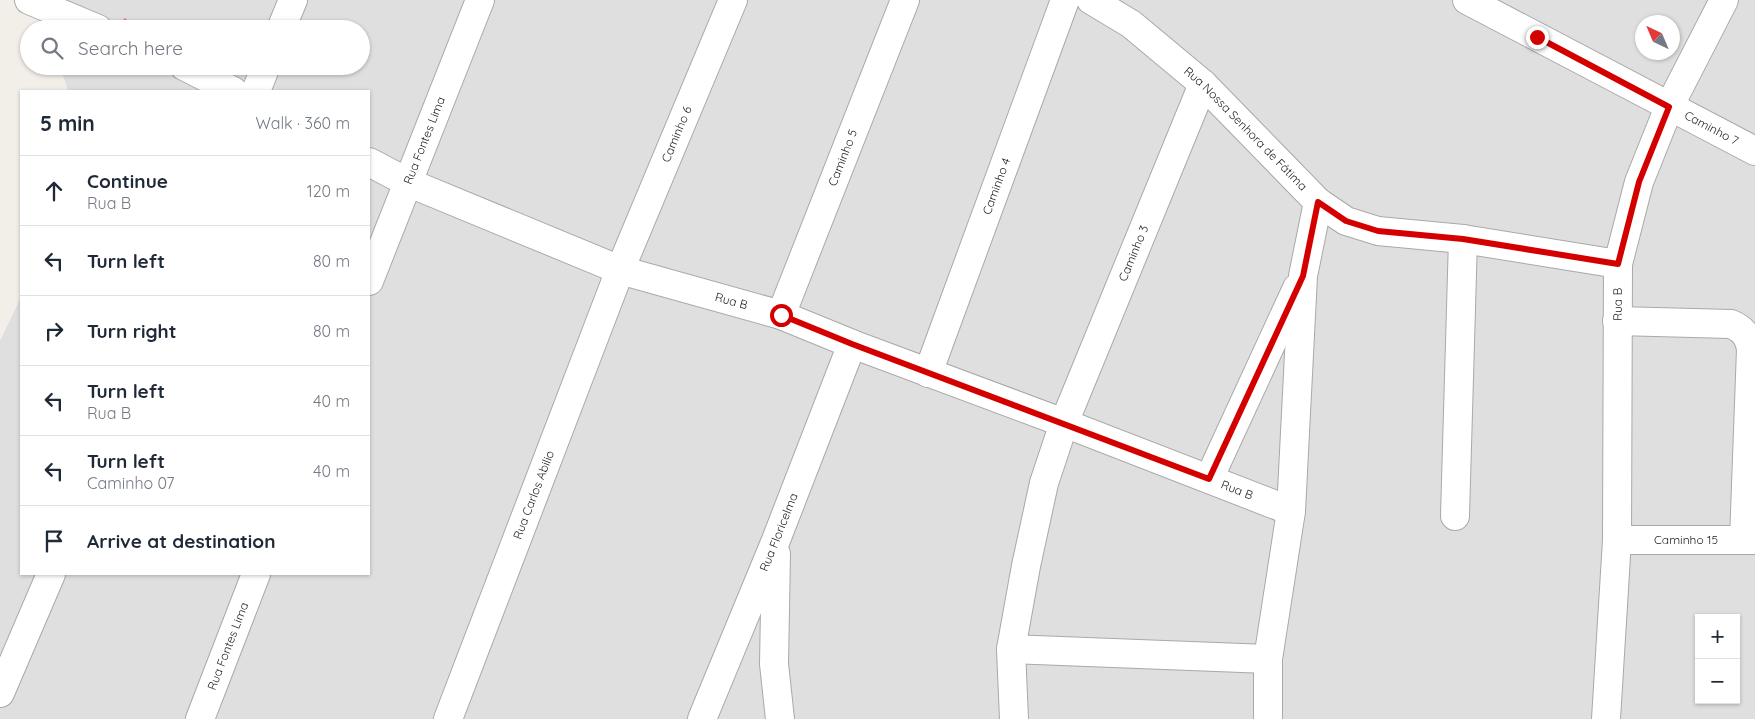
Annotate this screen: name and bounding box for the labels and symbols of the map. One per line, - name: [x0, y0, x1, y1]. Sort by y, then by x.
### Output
- north arrow: [1635, 15, 1680, 60]
- route end: [1526, 26, 1549, 49]
- street label: Rua Nossa Senhora de Fátima: [1181, 63, 1311, 194]
- street label: Rua Fontes Lima: [400, 94, 448, 186]
- street label: Caminho 6: [658, 103, 695, 164]
- street label: Caminho 7: [1682, 107, 1741, 148]
- street label: Caminho 5: [825, 127, 860, 188]
- street label: Caminho 4: [979, 156, 1013, 216]
- street label: Caminho 3: [1115, 223, 1151, 283]
- street label: Rua B: [1610, 288, 1625, 321]
- street label: Rua B: [713, 289, 750, 312]
- route start: [770, 304, 793, 327]
- street label: Rua Carlos Abilio: [510, 448, 557, 541]
- street label: Rua B: [1219, 477, 1255, 503]
- street label: Rua Floricelma: [756, 491, 801, 573]
- street label: Caminho 15: [1654, 532, 1718, 547]
- street label: Rua Fontes Lima: [204, 600, 251, 692]

